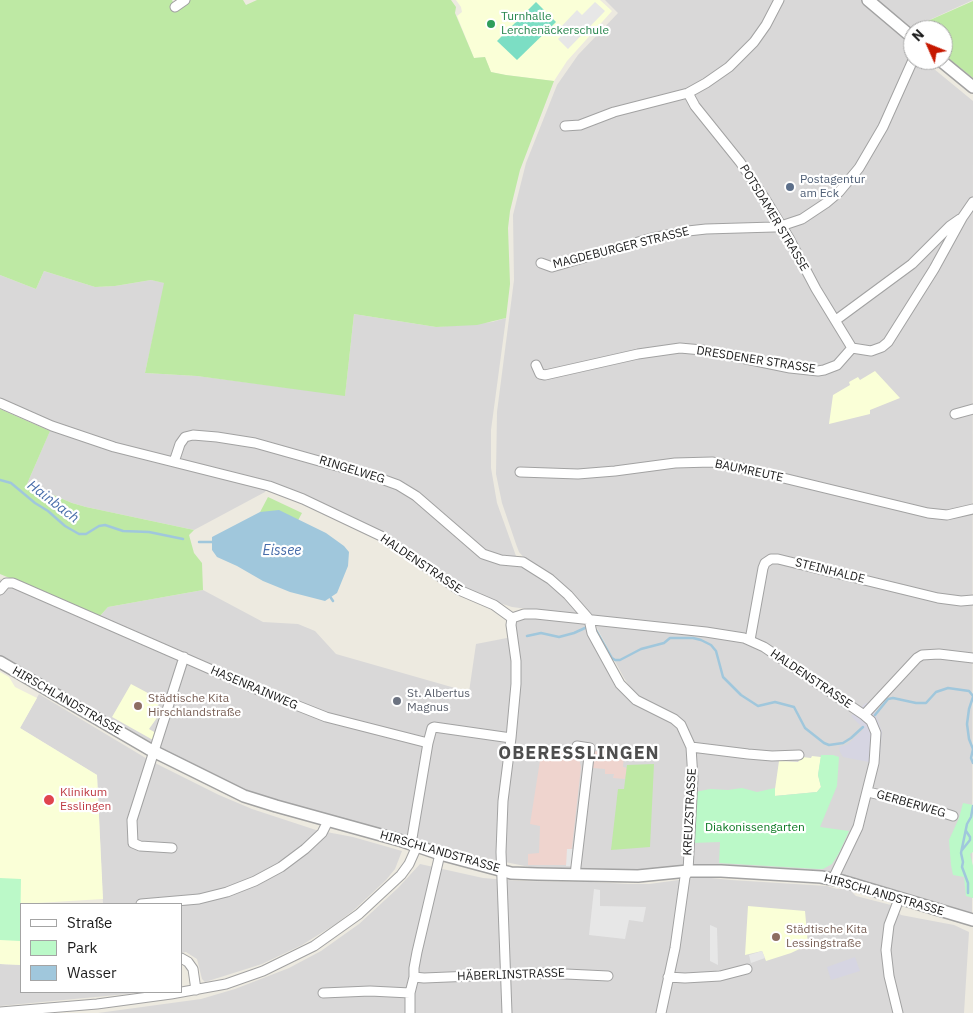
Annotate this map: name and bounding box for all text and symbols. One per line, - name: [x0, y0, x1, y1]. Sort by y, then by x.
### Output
- place label: Turnhalle Lerchenäckerschule: [501, 10, 609, 38]
- marker: Turnhalle Lerchenäckerschule: [485, 18, 497, 30]
- north arrow: [903, 20, 953, 70]
- text: N: [908, 25, 928, 45]
- street label: POTSDAMER STRASSE: [736, 162, 812, 274]
- place label: Postagentur am Eck: [800, 173, 865, 201]
- marker: Postagentur am Eck: [784, 181, 796, 193]
- street label: MAGDEBURGER STRASSE: [551, 224, 691, 272]
- street label: DRESDENER STRASSE: [695, 343, 817, 377]
- street label: RINGELWEG: [317, 453, 387, 487]
- street label: BAUMREUTE: [713, 457, 785, 485]
- water label: Hainbach: [24, 477, 82, 527]
- street label: HALDENSTRASSE: [377, 531, 465, 597]
- water label: Eissee: [262, 543, 302, 559]
- street label: STEINHALDE: [794, 555, 866, 587]
- street label: HALDENSTRASSE: [767, 646, 855, 712]
- street label: HASENRAINWEG: [208, 663, 300, 713]
- street label: HIRSCHLANDSTRASSE: [10, 664, 124, 738]
- place label: St. Albertus Magnus: [407, 687, 470, 715]
- place label: Städtische Kita Hirschlandstraße: [148, 692, 241, 720]
- marker: St. Albertus Magnus: [391, 695, 403, 707]
- marker: Städtische Kita Hirschlandstraße: [132, 700, 144, 712]
- district label: OBERESSLINGEN: [497, 743, 661, 765]
- street label: KREUZSTRASSE: [681, 768, 699, 856]
- place label: Klinikum Esslingen: [60, 786, 111, 814]
- street label: GERBERWEG: [875, 787, 947, 821]
- marker: Klinikum Esslingen: [42, 793, 56, 807]
- park label: Diakonissengarten: [705, 821, 805, 835]
- street label: HIRSCHLANDSTRASSE: [378, 828, 502, 876]
- street label: HIRSCHLANDSTRASSE: [822, 871, 946, 919]
- legend: [20, 903, 182, 993]
- text: Straße: [67, 913, 112, 932]
- place label: Städtische Kita Lessingstraße: [786, 923, 867, 951]
- marker: Städtische Kita Lessingstraße: [770, 931, 782, 943]
- text: Park: [67, 938, 97, 957]
- text: Wasser: [67, 963, 117, 982]
- street label: HÄBERLINSTRASSE: [457, 966, 565, 984]

